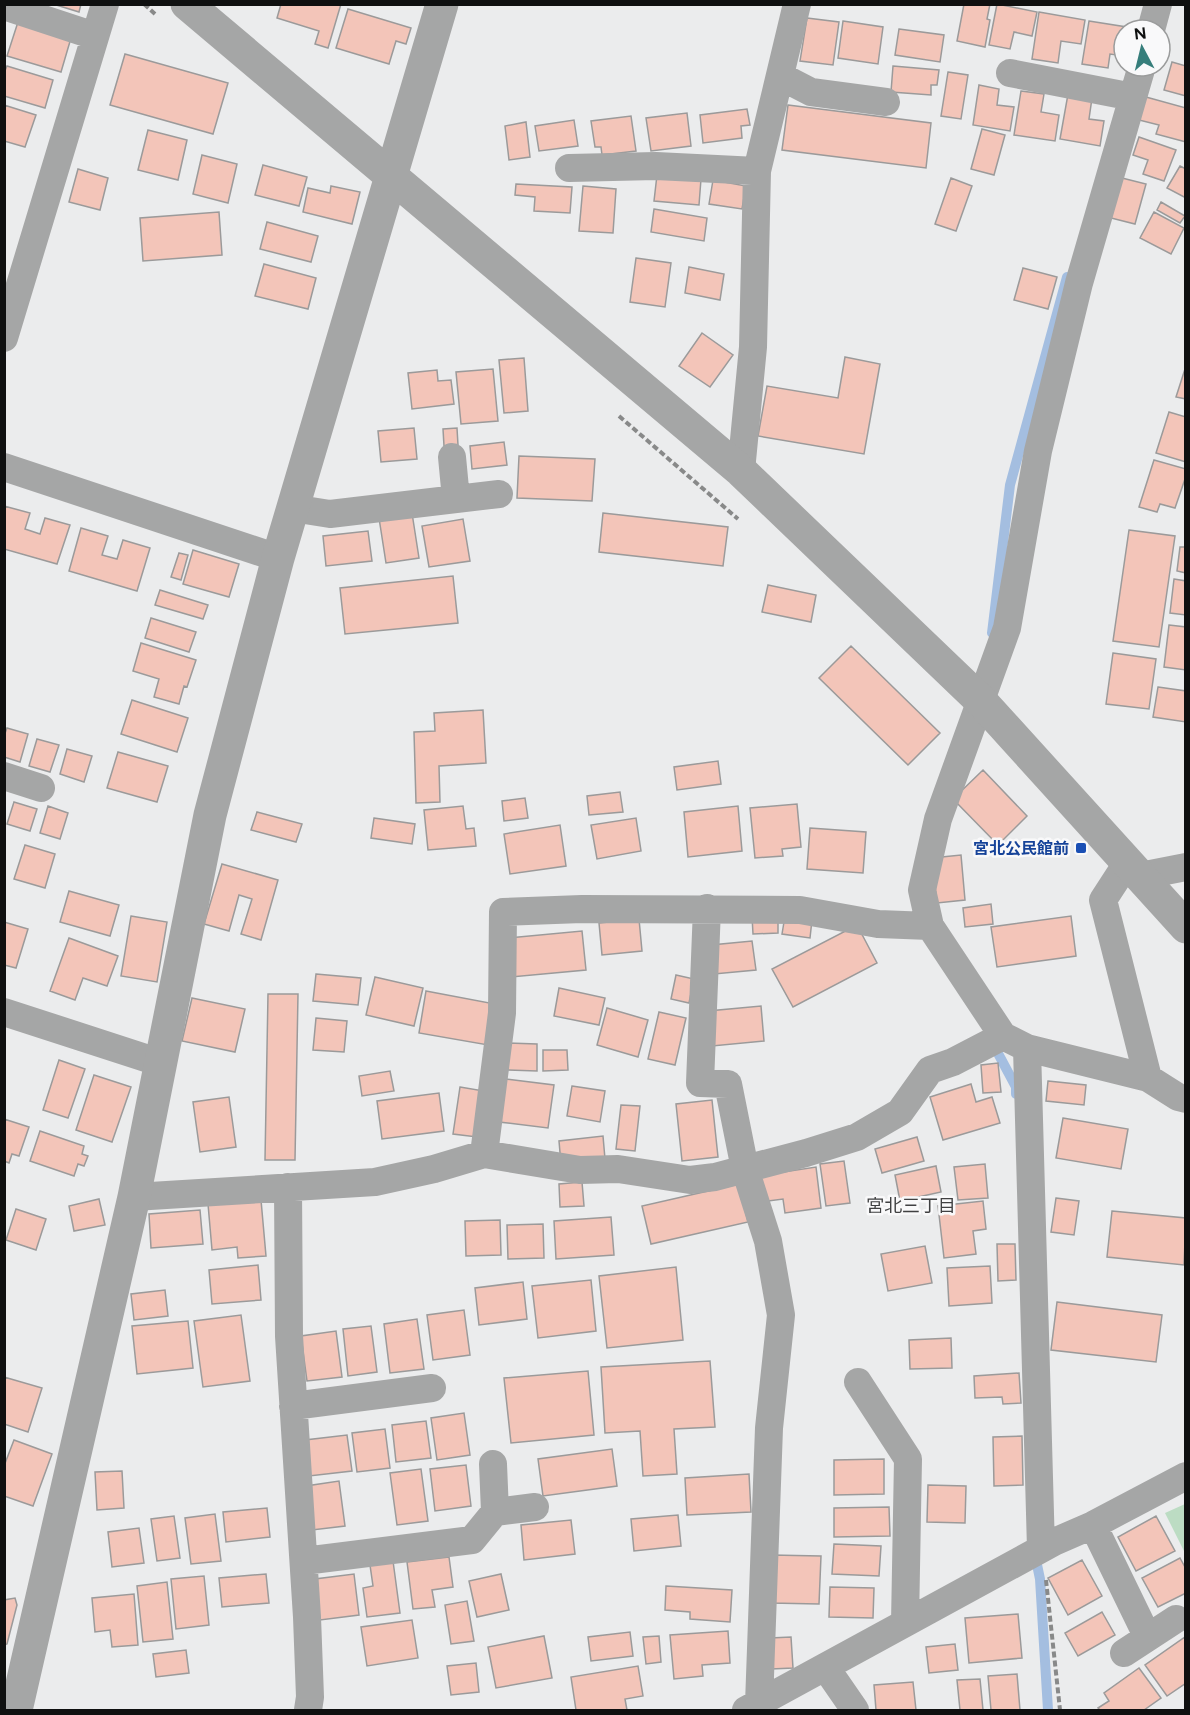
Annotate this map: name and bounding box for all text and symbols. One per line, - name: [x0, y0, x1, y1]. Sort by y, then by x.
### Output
- north arrow: [1112, 18, 1172, 78]
- text: N: [1133, 23, 1148, 44]
- place label: 宮北公民館前: [973, 839, 1069, 858]
- marker: 宮北公民館前: [1074, 841, 1088, 855]
- district label: 宮北三丁目: [866, 1195, 956, 1217]

